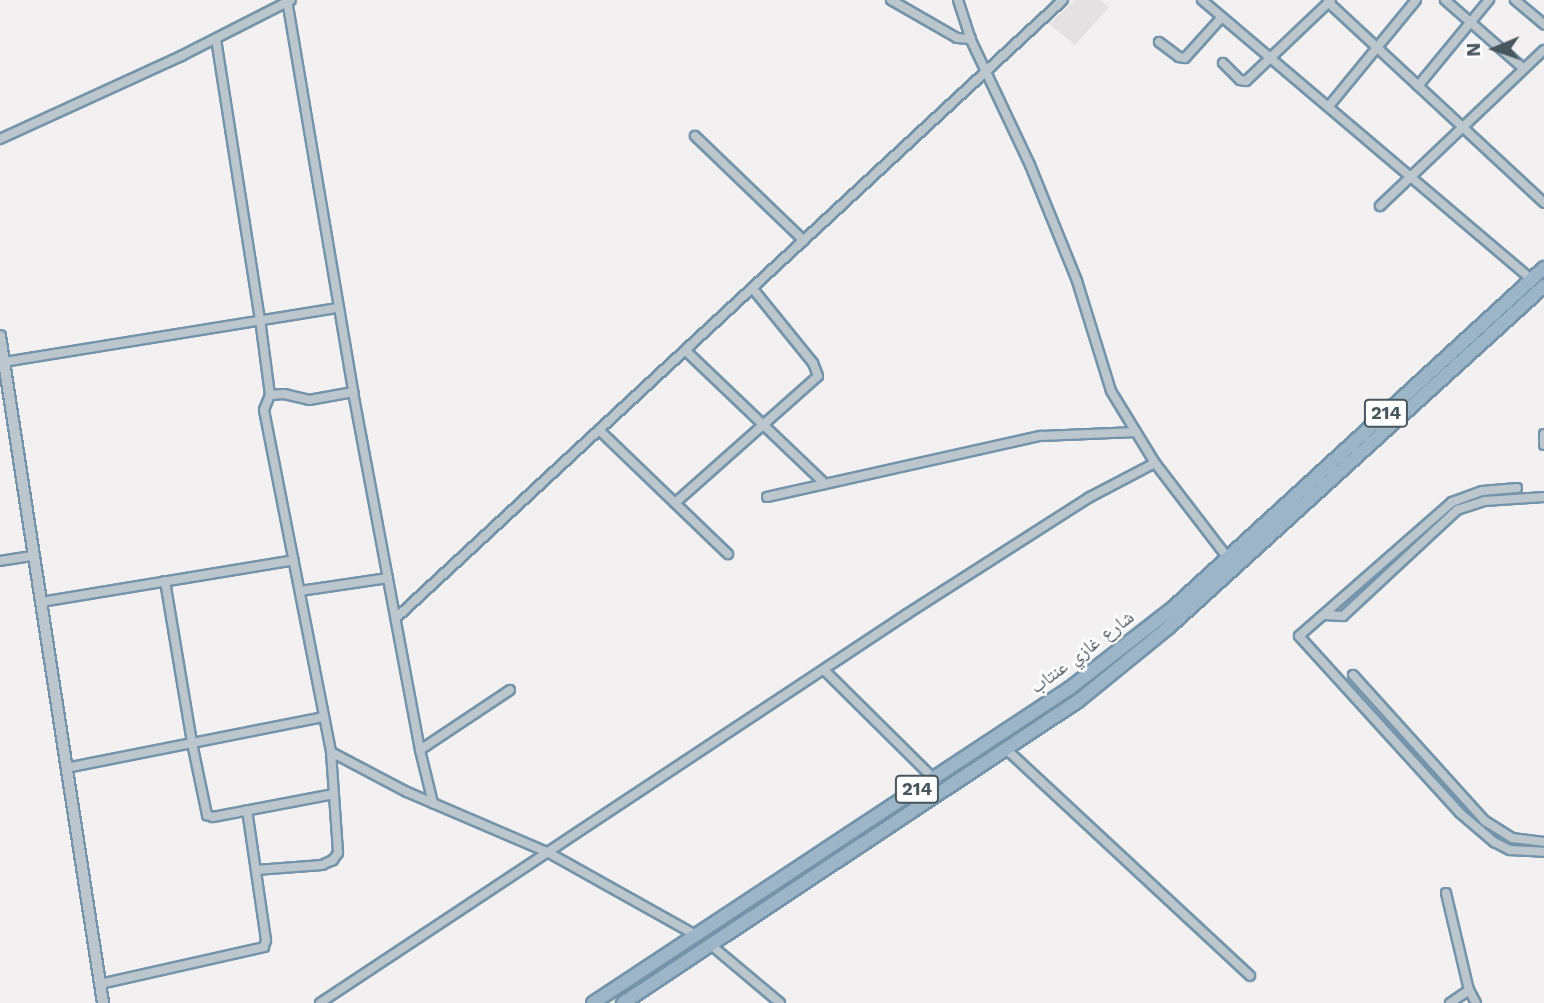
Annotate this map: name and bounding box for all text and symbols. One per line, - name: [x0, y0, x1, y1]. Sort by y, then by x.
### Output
- north arrow: [1460, 14, 1530, 84]
- text: N: [1462, 42, 1485, 57]
- road number: 214: [1363, 398, 1409, 428]
- street label: شارع غازي عنتاب: [1026, 606, 1138, 698]
- road number: 214: [894, 774, 940, 804]

